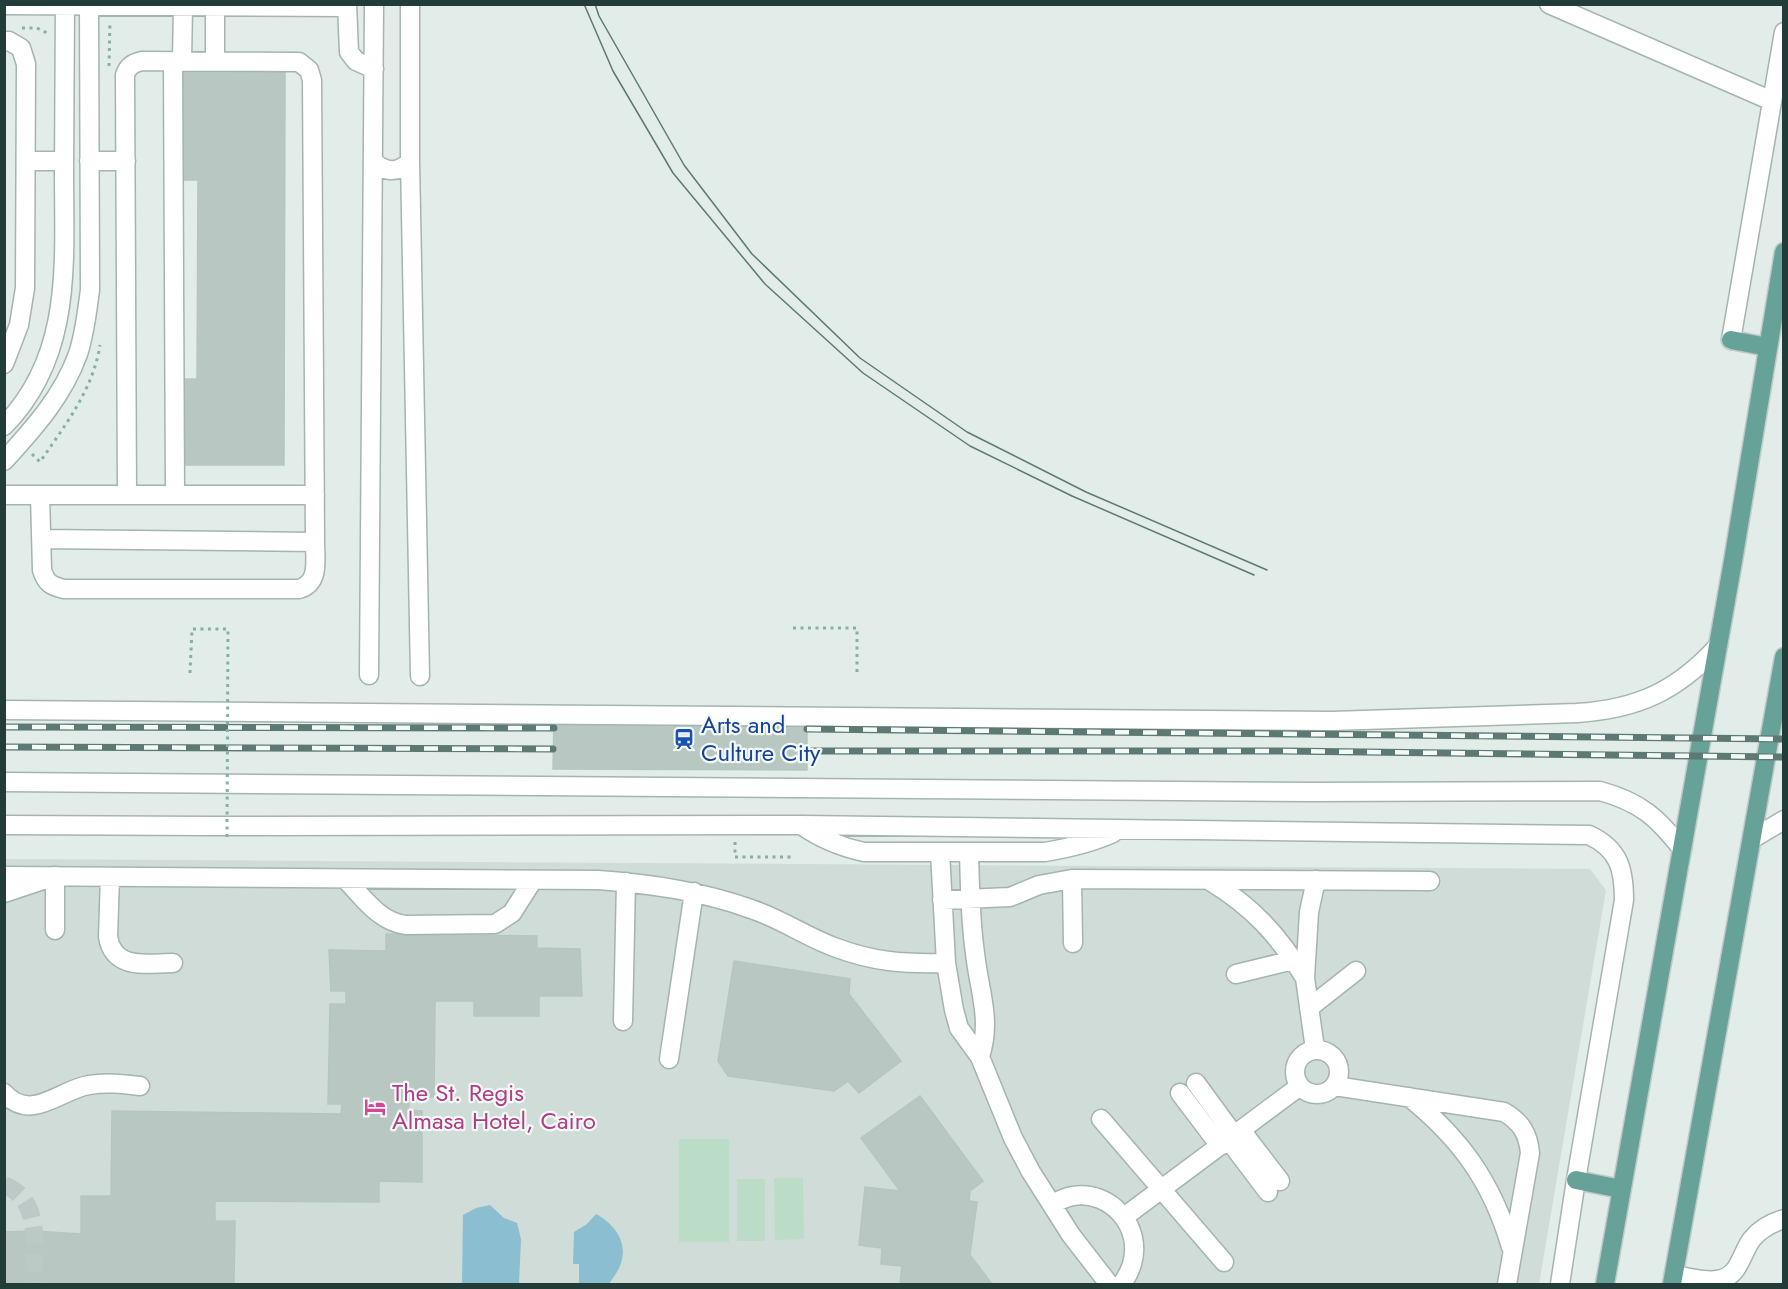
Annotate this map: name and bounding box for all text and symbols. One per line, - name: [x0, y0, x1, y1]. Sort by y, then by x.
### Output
- place label: Arts and Culture City: [701, 707, 821, 770]
- station icon: Arts and Culture City: [672, 727, 696, 751]
- place label: The St. Regis Almasa Hotel, Cairo: [392, 1075, 596, 1138]
- hotel icon: The St. Regis Almasa Hotel, Cairo: [363, 1095, 387, 1119]

